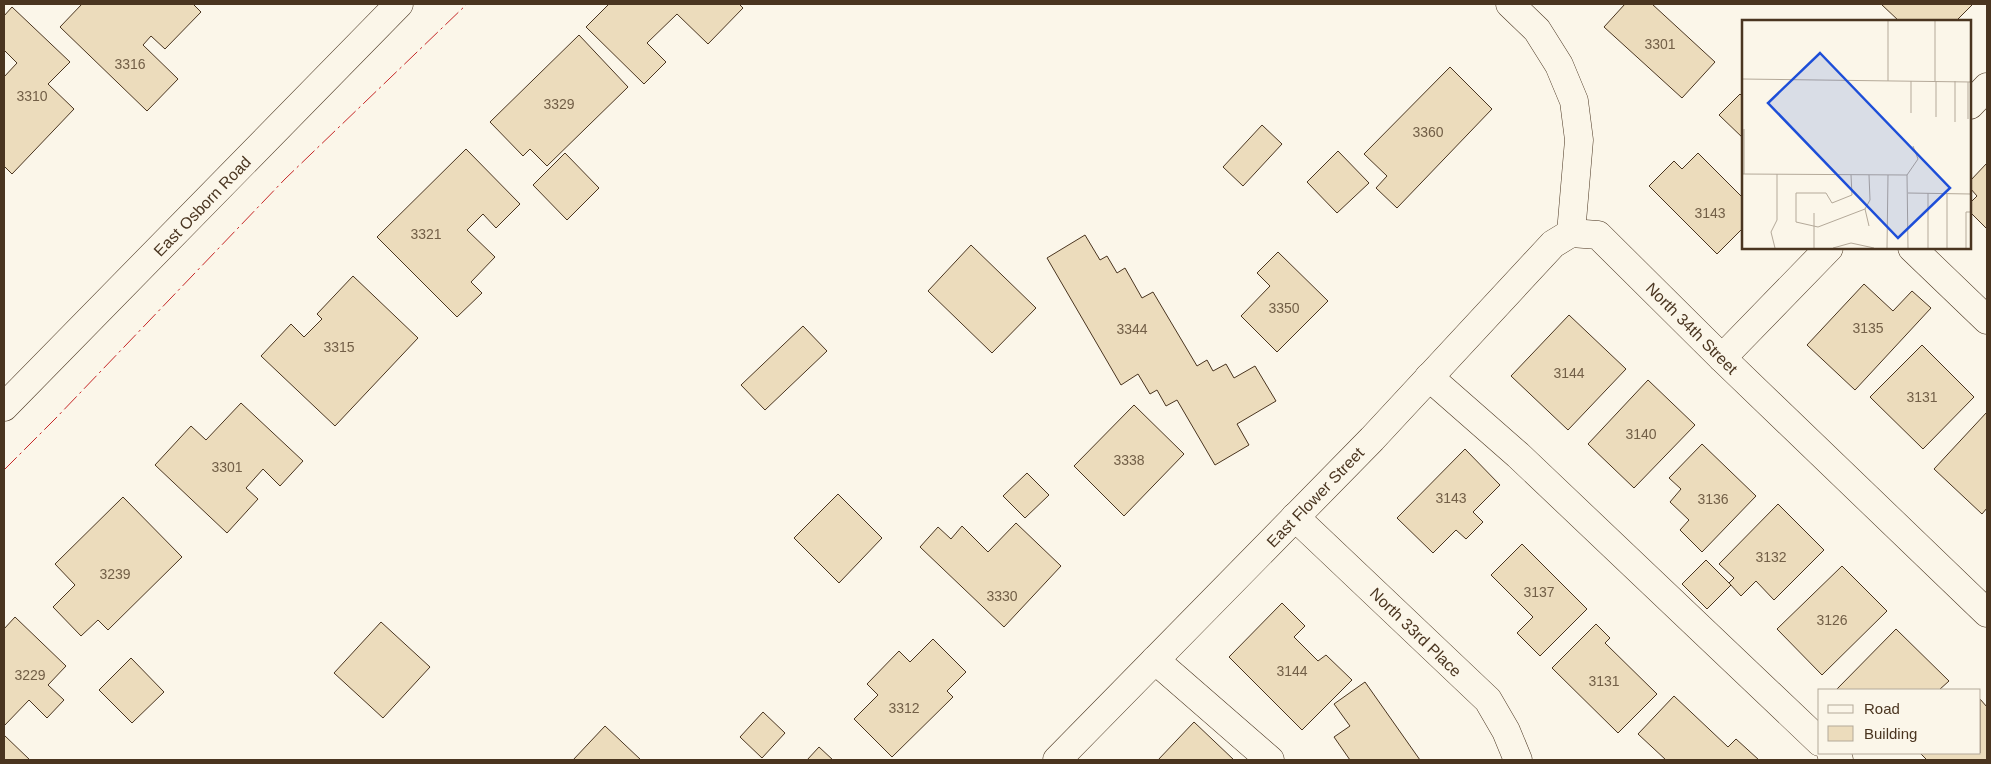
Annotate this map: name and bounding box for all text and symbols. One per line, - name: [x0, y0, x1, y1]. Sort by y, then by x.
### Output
- inset map: [1742, 20, 1971, 249]
- house number: 3301: [1644, 36, 1676, 52]
- house number: 3316: [114, 56, 146, 72]
- house number: 3310: [16, 88, 48, 104]
- house number: 3329: [543, 96, 575, 112]
- house number: 3360: [1412, 124, 1444, 140]
- street label: East Osborn Road: [151, 153, 254, 260]
- house number: 3143: [1694, 205, 1726, 221]
- house number: 3321: [410, 226, 442, 242]
- street label: North 34th Street: [1643, 279, 1741, 378]
- house number: 3350: [1268, 300, 1300, 316]
- house number: 3135: [1852, 320, 1884, 336]
- house number: 3344: [1116, 321, 1148, 337]
- house number: 3315: [323, 339, 355, 355]
- house number: 3144: [1553, 365, 1585, 381]
- house number: 3131: [1906, 389, 1938, 405]
- house number: 3140: [1625, 426, 1657, 442]
- street label: East Flower Street: [1264, 444, 1368, 551]
- house number: 3338: [1113, 452, 1145, 468]
- house number: 3301: [211, 459, 243, 475]
- house number: 3143: [1435, 490, 1467, 506]
- house number: 3136: [1697, 491, 1729, 507]
- house number: 3132: [1755, 549, 1787, 565]
- house number: 3239: [99, 566, 131, 582]
- house number: 3137: [1523, 584, 1555, 600]
- street label: North 33rd Place: [1367, 585, 1465, 680]
- house number: 3330: [986, 588, 1018, 604]
- house number: 3126: [1816, 612, 1848, 628]
- house number: 3144: [1276, 663, 1308, 679]
- house number: 3229: [14, 667, 46, 683]
- house number: 3131: [1588, 673, 1620, 689]
- legend: [1818, 689, 1981, 754]
- house number: 3312: [888, 700, 920, 716]
- text: Road: [1864, 700, 1900, 717]
- text: Building: [1864, 725, 1917, 742]

